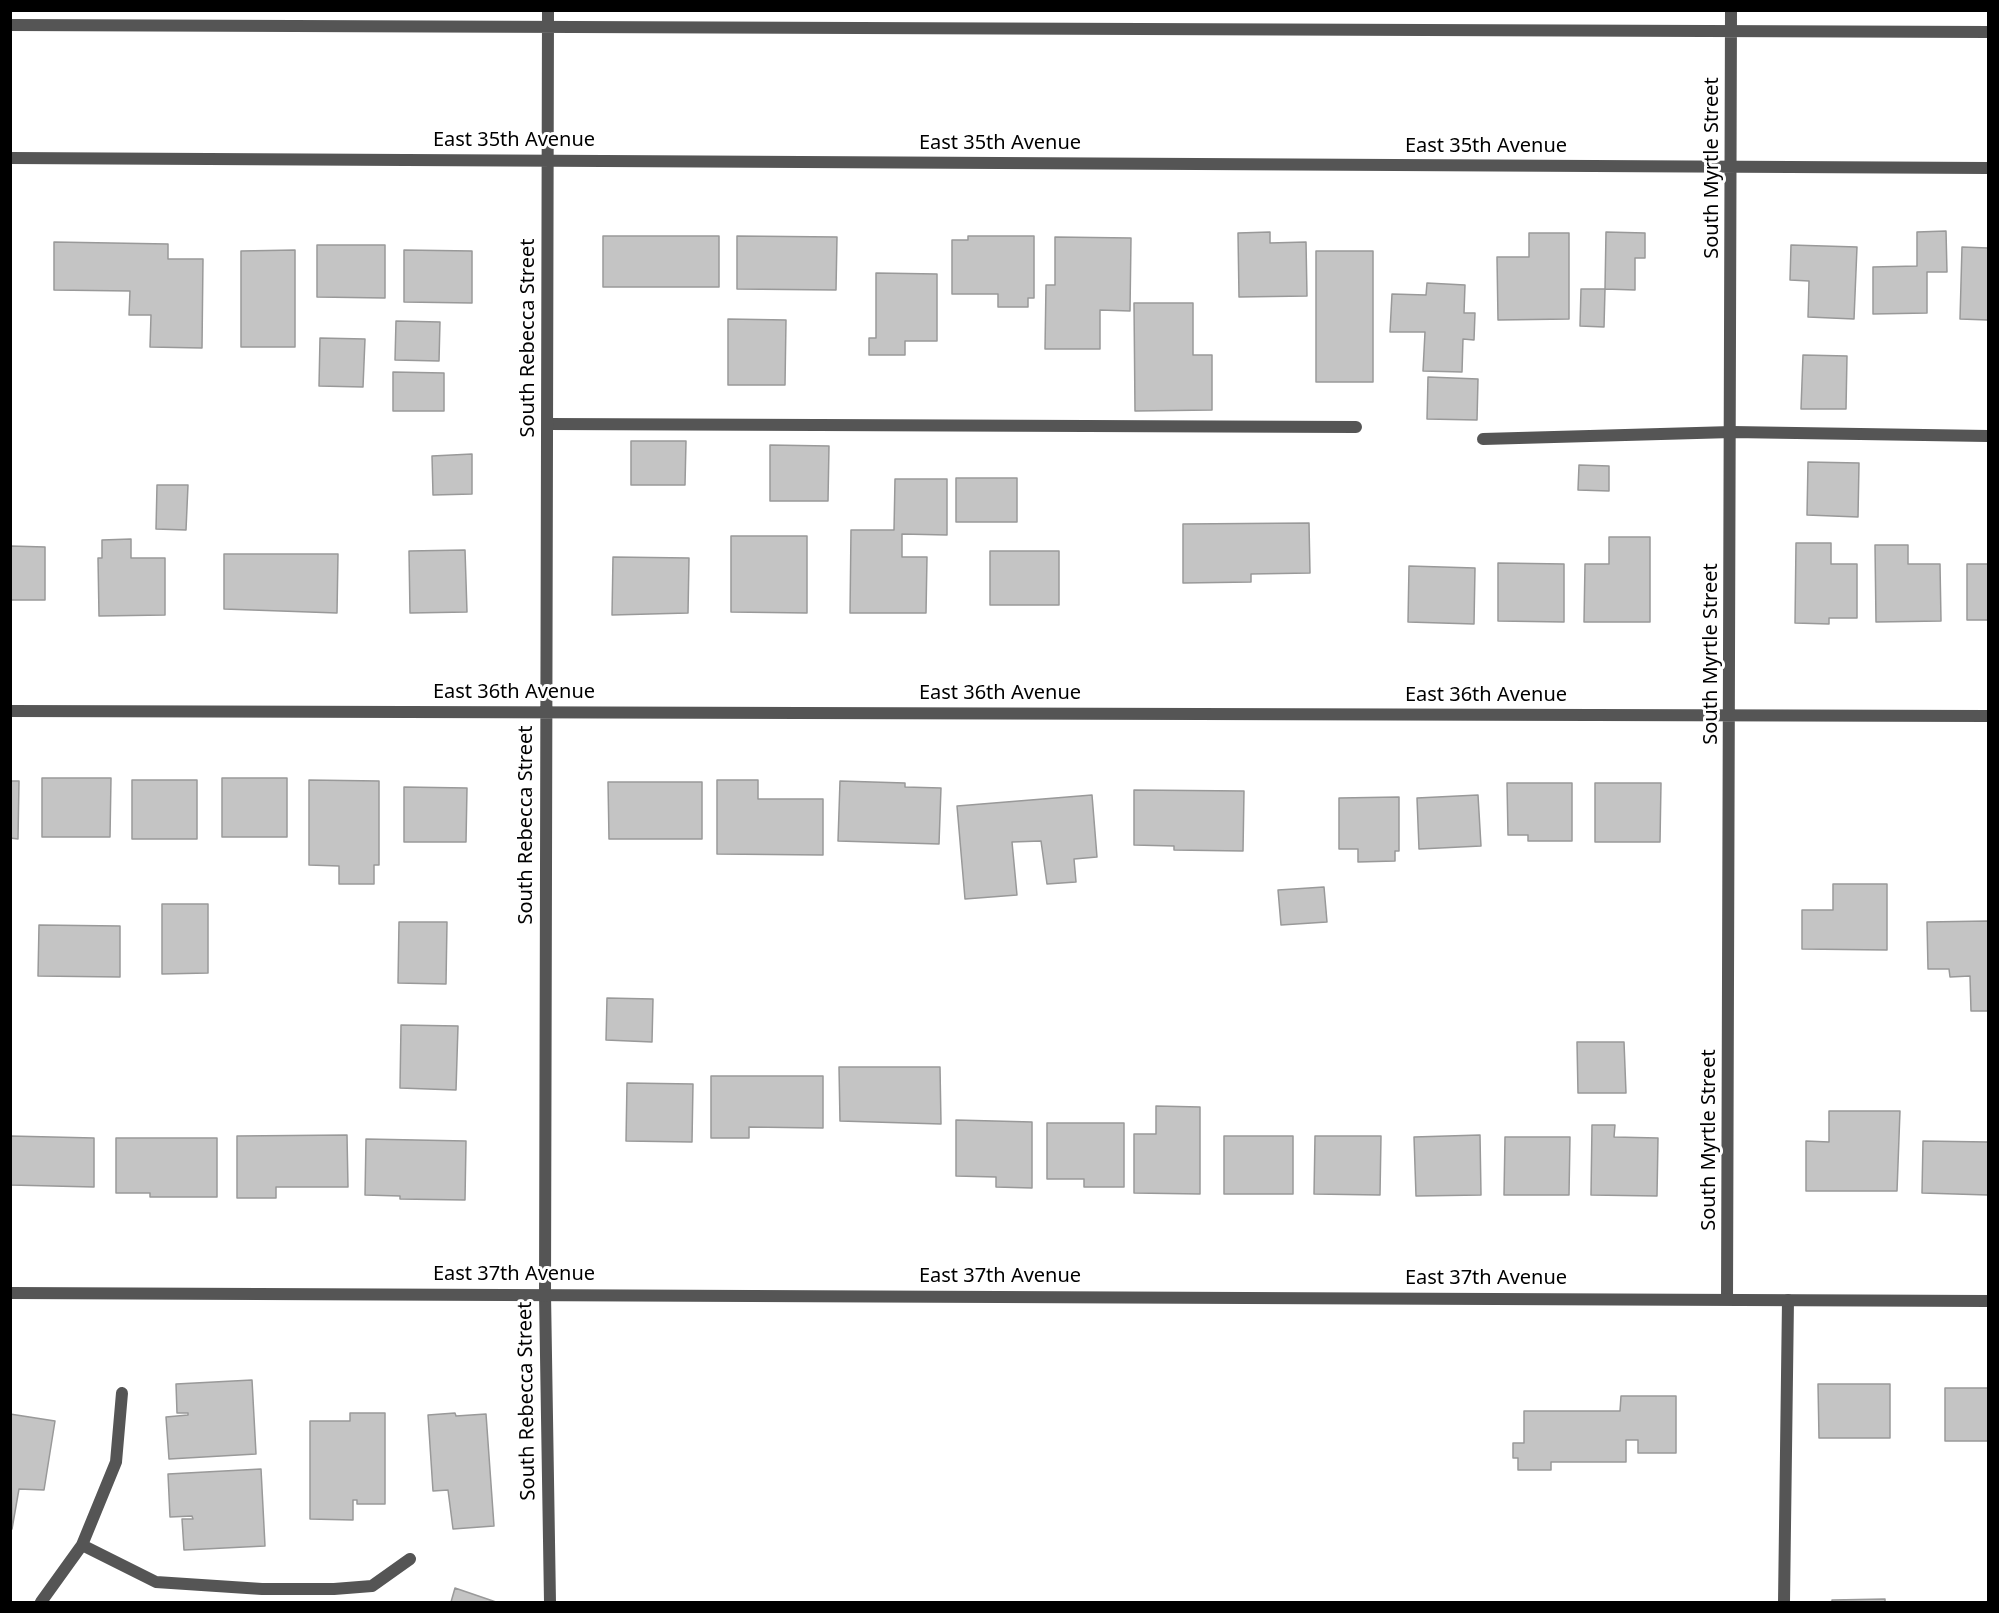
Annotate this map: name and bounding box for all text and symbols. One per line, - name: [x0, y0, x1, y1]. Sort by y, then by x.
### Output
- street label: South Myrtle Street: [1700, 77, 1724, 259]
- street label: East 35th Avenue: [433, 128, 595, 152]
- street label: East 35th Avenue: [919, 131, 1081, 155]
- street label: East 35th Avenue: [1405, 134, 1567, 158]
- street label: South Rebecca Street: [516, 239, 540, 437]
- street label: South Myrtle Street: [1699, 563, 1723, 745]
- street label: East 36th Avenue: [433, 680, 595, 704]
- street label: East 36th Avenue: [919, 681, 1081, 705]
- street label: East 36th Avenue: [1405, 683, 1567, 707]
- street label: South Rebecca Street: [514, 726, 538, 924]
- street label: South Myrtle Street: [1697, 1049, 1721, 1231]
- street label: East 37th Avenue: [433, 1262, 595, 1286]
- street label: East 37th Avenue: [919, 1264, 1081, 1288]
- street label: East 37th Avenue: [1405, 1266, 1567, 1290]
- street label: South Rebecca Street: [513, 1301, 541, 1501]

